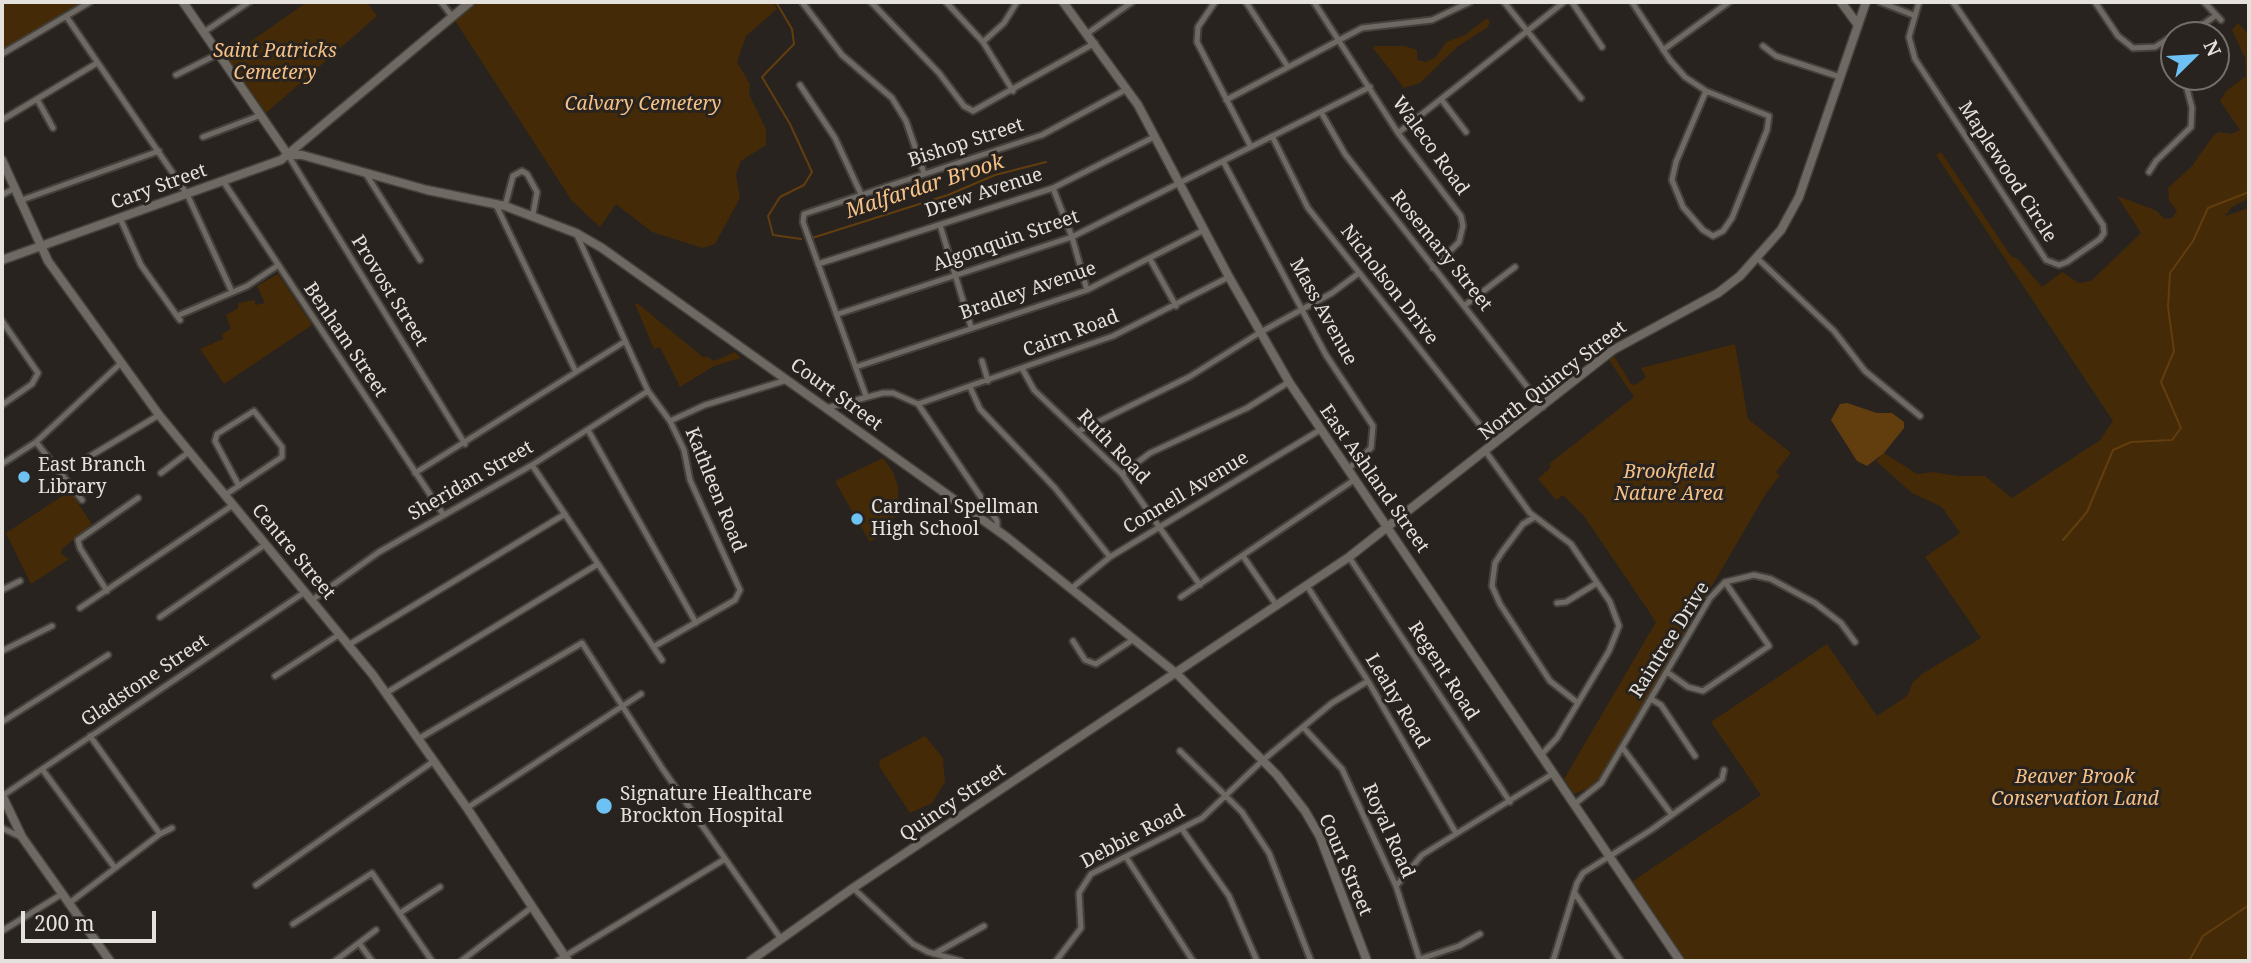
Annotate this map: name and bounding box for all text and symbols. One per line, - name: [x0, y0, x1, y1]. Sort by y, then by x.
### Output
- north arrow: [2160, 21, 2230, 91]
- text: N: [2197, 36, 2227, 60]
- park label: Saint Patricks Cemetery: [213, 41, 337, 85]
- street label: Waleco Road: [1387, 92, 1473, 200]
- park label: Calvary Cemetery: [565, 94, 721, 116]
- street label: Maplewood Circle: [1953, 97, 2061, 247]
- street label: Bishop Street: [906, 114, 1026, 172]
- water label: Malfardar Brook: [843, 149, 1007, 225]
- street label: Cary Street: [108, 159, 210, 215]
- street label: Drew Avenue: [922, 163, 1046, 223]
- street label: Rosemary Street: [1385, 186, 1497, 316]
- street label: Algonquin Street: [930, 205, 1082, 277]
- street label: Nicholson Drive: [1335, 221, 1443, 349]
- street label: Provost Street: [346, 231, 432, 351]
- street label: Mass Avenue: [1284, 255, 1362, 369]
- street label: Bradley Avenue: [957, 257, 1099, 325]
- street label: Benham Street: [298, 278, 392, 402]
- street label: Cairn Road: [1020, 305, 1122, 363]
- street label: North Quincy Street: [1475, 316, 1631, 446]
- street label: Court Street: [786, 354, 886, 436]
- street label: East Ashland Street: [1314, 401, 1434, 557]
- street label: Ruth Road: [1072, 405, 1154, 489]
- street label: Kathleen Road: [680, 425, 750, 555]
- street label: Sheridan Street: [405, 436, 537, 526]
- street label: Connell Avenue: [1119, 447, 1253, 539]
- place label: East Branch Library: [38, 455, 146, 499]
- park label: Brookfield Nature Area: [1615, 462, 1723, 506]
- marker: East Branch Library: [16, 469, 32, 485]
- place label: Cardinal Spellman High School: [871, 497, 1039, 541]
- street label: Centre Street: [246, 500, 340, 604]
- marker: Cardinal Spellman High School: [849, 511, 865, 527]
- street label: Raintree Drive: [1625, 578, 1715, 702]
- street label: Regent Road: [1403, 618, 1483, 724]
- street label: Gladstone Street: [77, 630, 213, 732]
- street label: Leahy Road: [1360, 650, 1434, 752]
- street label: Quincy Street: [896, 759, 1010, 847]
- park label: Beaver Brook Conservation Land: [1991, 767, 2159, 811]
- street label: Royal Road: [1357, 780, 1419, 882]
- place label: Signature Healthcare Brockton Hospital: [620, 784, 812, 828]
- marker: Signature Healthcare Brockton Hospital: [594, 796, 614, 816]
- street label: Debbie Road: [1077, 800, 1189, 874]
- street label: Court Street: [1313, 811, 1377, 919]
- scale bar: [24, 897, 159, 941]
- text: 200 m: [34, 909, 95, 937]

